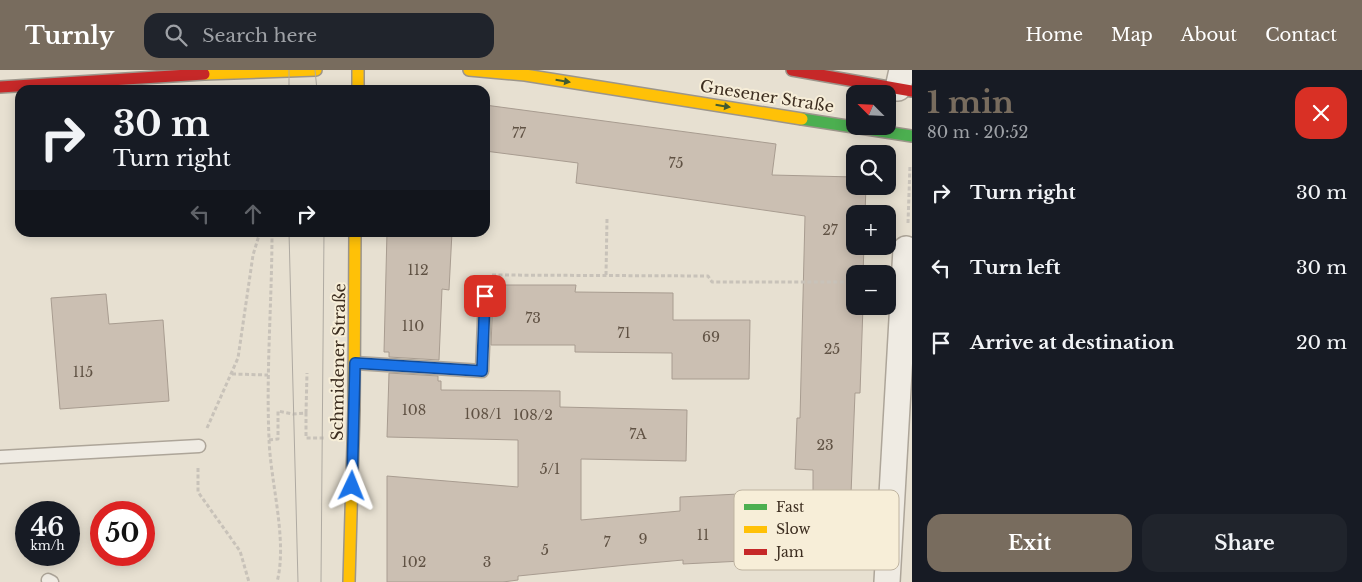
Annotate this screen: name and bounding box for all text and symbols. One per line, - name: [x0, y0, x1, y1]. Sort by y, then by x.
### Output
- search box: [144, 13, 494, 58]
- text: Turnly: [25, 21, 114, 50]
- icon: search: [162, 21, 190, 49]
- text: Search here: [202, 24, 317, 47]
- text: Home: [1025, 24, 1083, 46]
- text: Map: [1111, 24, 1153, 46]
- text: About: [1181, 24, 1237, 46]
- text: Contact: [1265, 24, 1337, 46]
- street label: Gnesener Straße: [699, 76, 835, 116]
- one-way arrow: [555, 77, 571, 85]
- text: 1 min: [927, 84, 1014, 121]
- north arrow: [846, 85, 896, 135]
- map controls: [846, 85, 896, 315]
- button: close: [1295, 87, 1347, 139]
- text: 30 m: [113, 102, 210, 145]
- one-way arrow: [715, 102, 731, 110]
- icon: right: [30, 105, 95, 170]
- text: 80 m · 20:52: [927, 122, 1028, 142]
- house number: 77: [512, 124, 527, 142]
- text: Turn right: [113, 145, 231, 172]
- button: search: [846, 145, 896, 195]
- house number: 75: [669, 154, 683, 172]
- icon: right: [927, 179, 955, 207]
- text: Turn right: [970, 181, 1076, 204]
- text: 30 m: [1296, 181, 1347, 204]
- icon: left: [186, 200, 214, 228]
- icon: ahead: [239, 200, 267, 228]
- icon: right: [292, 200, 320, 228]
- button: +: [846, 205, 896, 255]
- house number: 27: [822, 221, 839, 239]
- icon: left: [927, 254, 955, 282]
- text: Turn left: [970, 256, 1061, 279]
- text: 30 m: [1296, 256, 1347, 279]
- house number: 112: [407, 261, 429, 279]
- button: −: [846, 265, 896, 315]
- pin: [464, 275, 506, 317]
- icon: arrive: [471, 282, 499, 310]
- street label: Schmidener Straße: [327, 283, 349, 441]
- house number: 73: [525, 309, 541, 327]
- house number: 110: [402, 317, 424, 335]
- house number: 71: [617, 324, 631, 342]
- house number: 69: [702, 328, 720, 346]
- icon: arrive: [927, 329, 955, 357]
- text: Arrive at destination: [970, 331, 1174, 354]
- text: 20 m: [1296, 331, 1347, 354]
- house number: 25: [824, 340, 840, 358]
- house number: 115: [73, 363, 93, 381]
- house number: 108: [402, 401, 426, 419]
- house number: 108/1: [464, 405, 502, 423]
- house number: 108/2: [513, 406, 553, 424]
- house number: 7A: [629, 425, 647, 443]
- house number: 23: [816, 436, 834, 454]
- position arrow: [325, 459, 377, 511]
- house number: 5/1: [540, 460, 560, 478]
- legend: [734, 490, 899, 570]
- text: Fast: [776, 498, 805, 516]
- speed limit sign: 50: [90, 501, 155, 566]
- text: 46: [31, 512, 64, 543]
- button: Exit: [927, 514, 1132, 572]
- button: Share: [1142, 514, 1347, 572]
- text: Slow: [776, 520, 810, 538]
- house number: 11: [697, 526, 709, 544]
- house number: 9: [638, 530, 648, 548]
- house number: 7: [603, 533, 611, 551]
- text: km/h: [30, 538, 65, 553]
- house number: 5: [541, 541, 549, 559]
- text: Jam: [774, 543, 804, 561]
- house number: 102: [402, 553, 426, 571]
- house number: 3: [483, 553, 491, 571]

